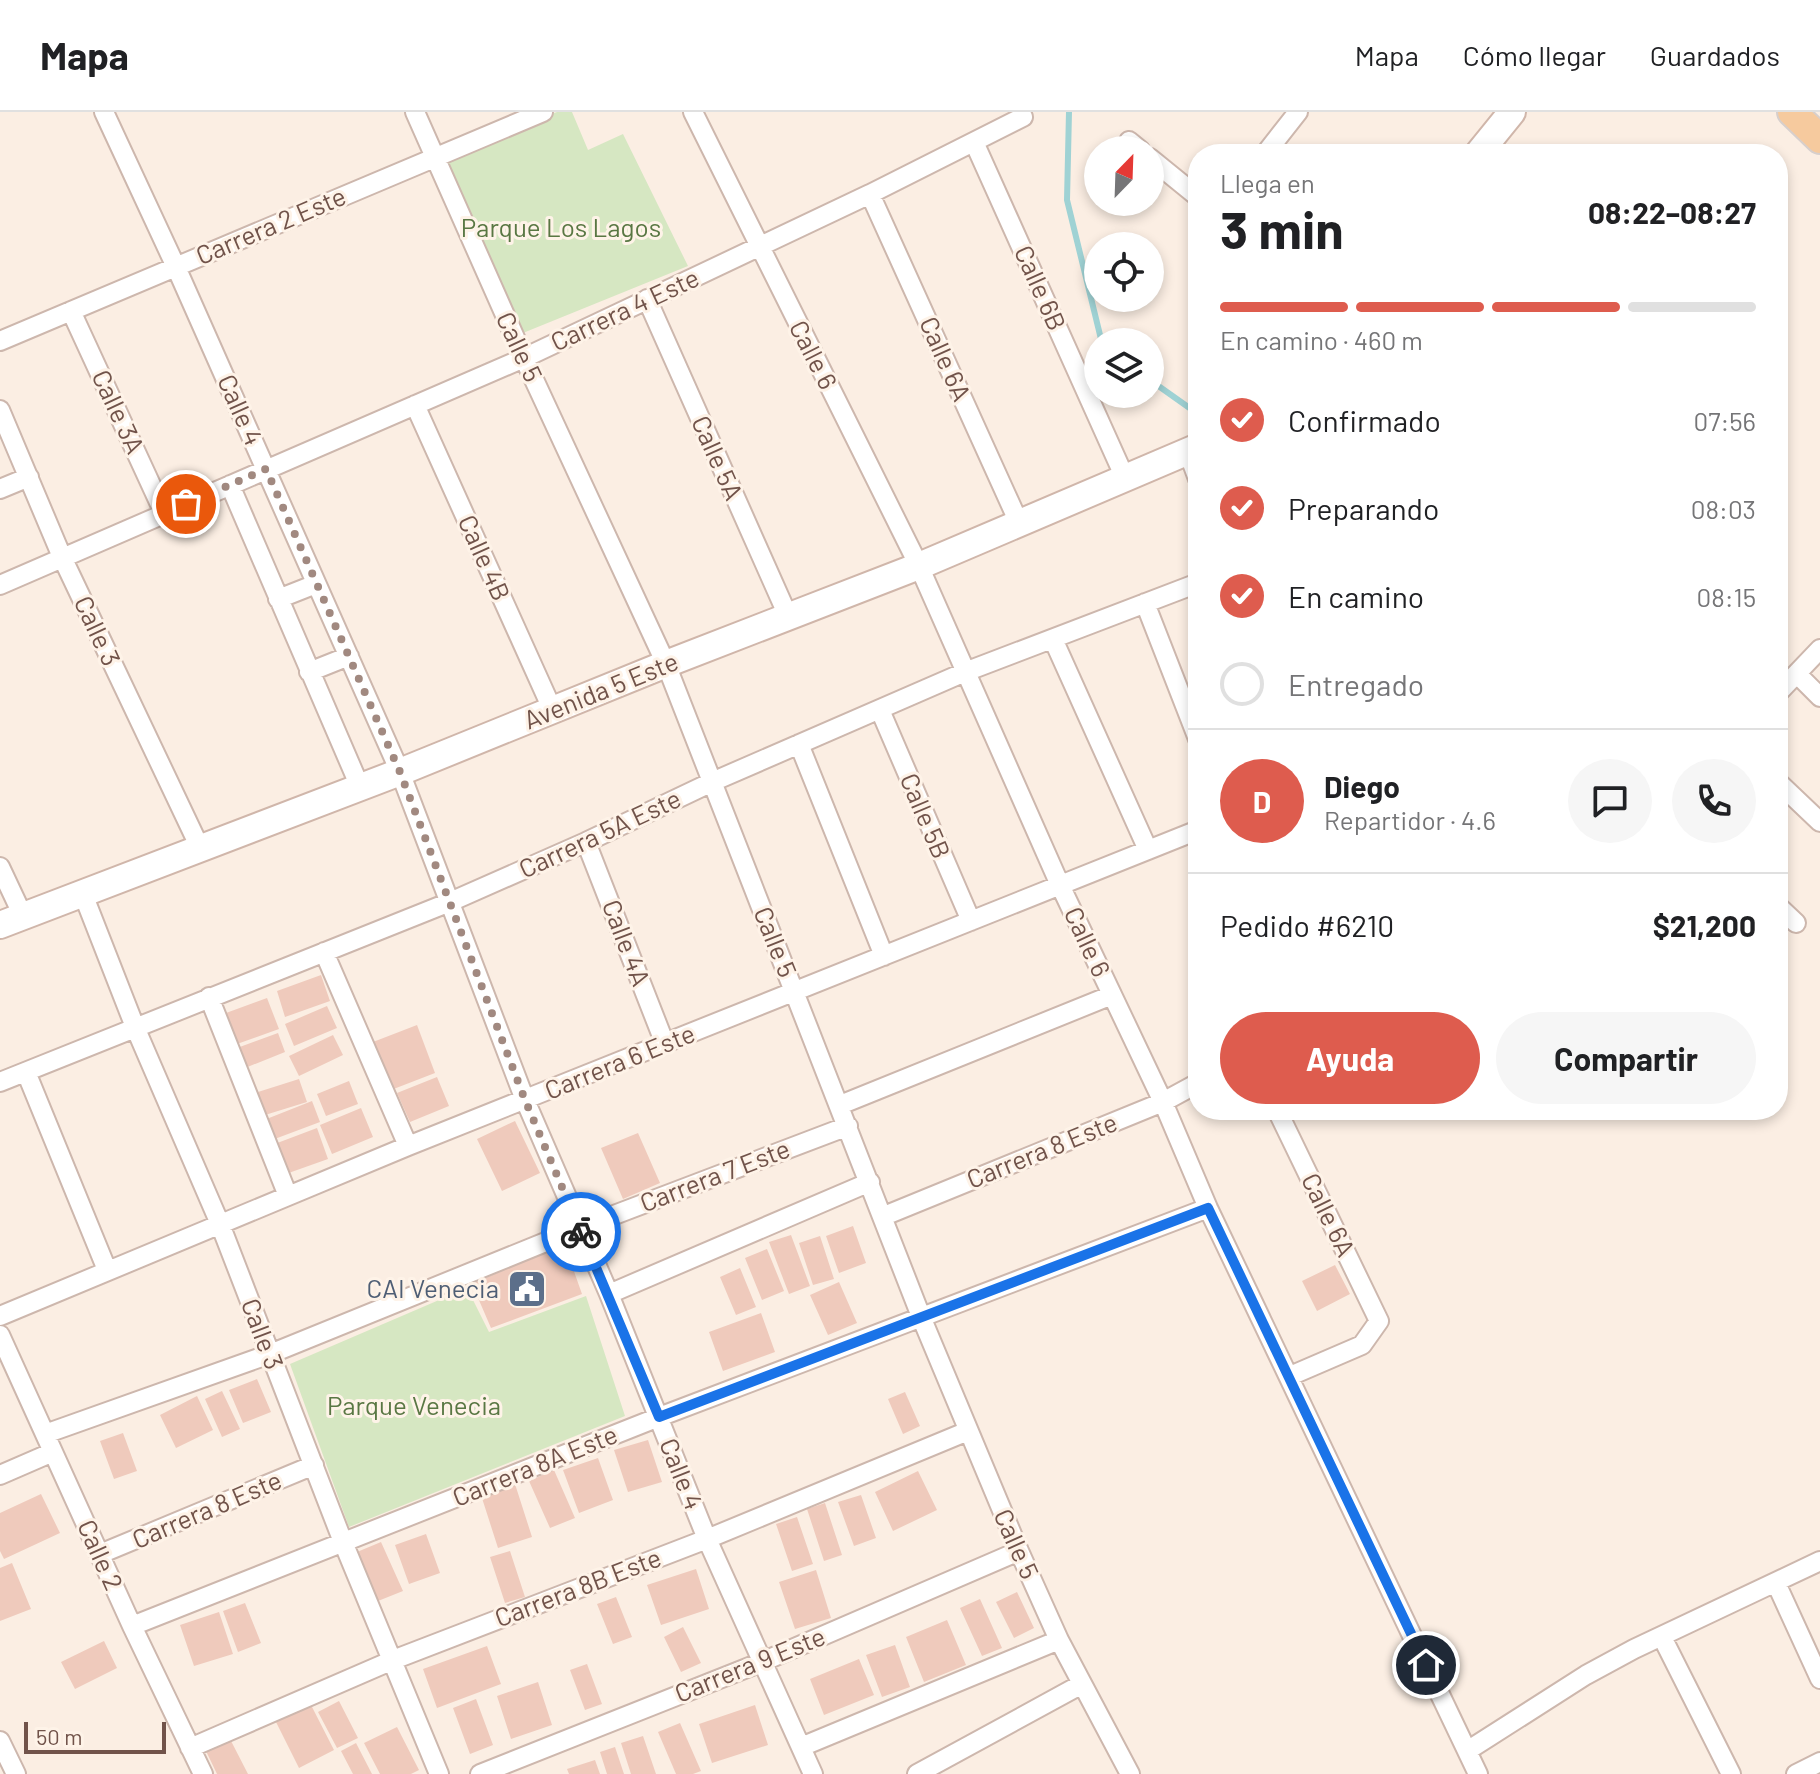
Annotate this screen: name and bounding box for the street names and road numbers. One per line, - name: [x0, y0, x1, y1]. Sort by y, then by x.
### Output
- street label: Carrera 2 Este: [191, 179, 350, 270]
- street label: Calle 6B: [1009, 240, 1074, 335]
- street label: Carrera 4 Este: [545, 261, 703, 357]
- street label: Calle 5: [491, 307, 550, 386]
- street label: Calle 6A: [914, 311, 979, 405]
- street label: Calle 6: [784, 315, 845, 394]
- street label: Calle 3A: [86, 364, 152, 458]
- street label: Calle 4: [212, 369, 271, 450]
- street label: Calle 5A: [686, 410, 751, 504]
- street label: Calle 4B: [453, 510, 518, 605]
- street label: Calle 3: [69, 591, 128, 670]
- street label: Avenida 5 Este: [519, 645, 682, 735]
- street label: Calle 5B: [895, 768, 958, 863]
- street label: Carrera 5A Este: [514, 782, 685, 884]
- street label: Calle 4A: [597, 895, 658, 990]
- street label: Calle 5: [748, 902, 804, 981]
- street label: Calle 6: [1059, 902, 1118, 981]
- street label: Carrera 6 Este: [540, 1016, 699, 1105]
- street label: Carrera 8 Este: [962, 1105, 1121, 1194]
- street label: Carrera 7 Este: [635, 1132, 794, 1217]
- street label: Calle 6A: [1296, 1168, 1363, 1261]
- street label: Calle 3: [236, 1294, 291, 1373]
- street label: Carrera 8A Este: [447, 1417, 621, 1512]
- street label: Calle 4: [654, 1433, 711, 1514]
- street label: Carrera 8 Este: [127, 1463, 286, 1554]
- street label: Calle 5: [988, 1504, 1046, 1583]
- street label: Calle 2: [72, 1514, 131, 1594]
- street label: Carrera 8B Este: [490, 1541, 665, 1633]
- street label: Carrera 9 Este: [670, 1619, 829, 1708]

